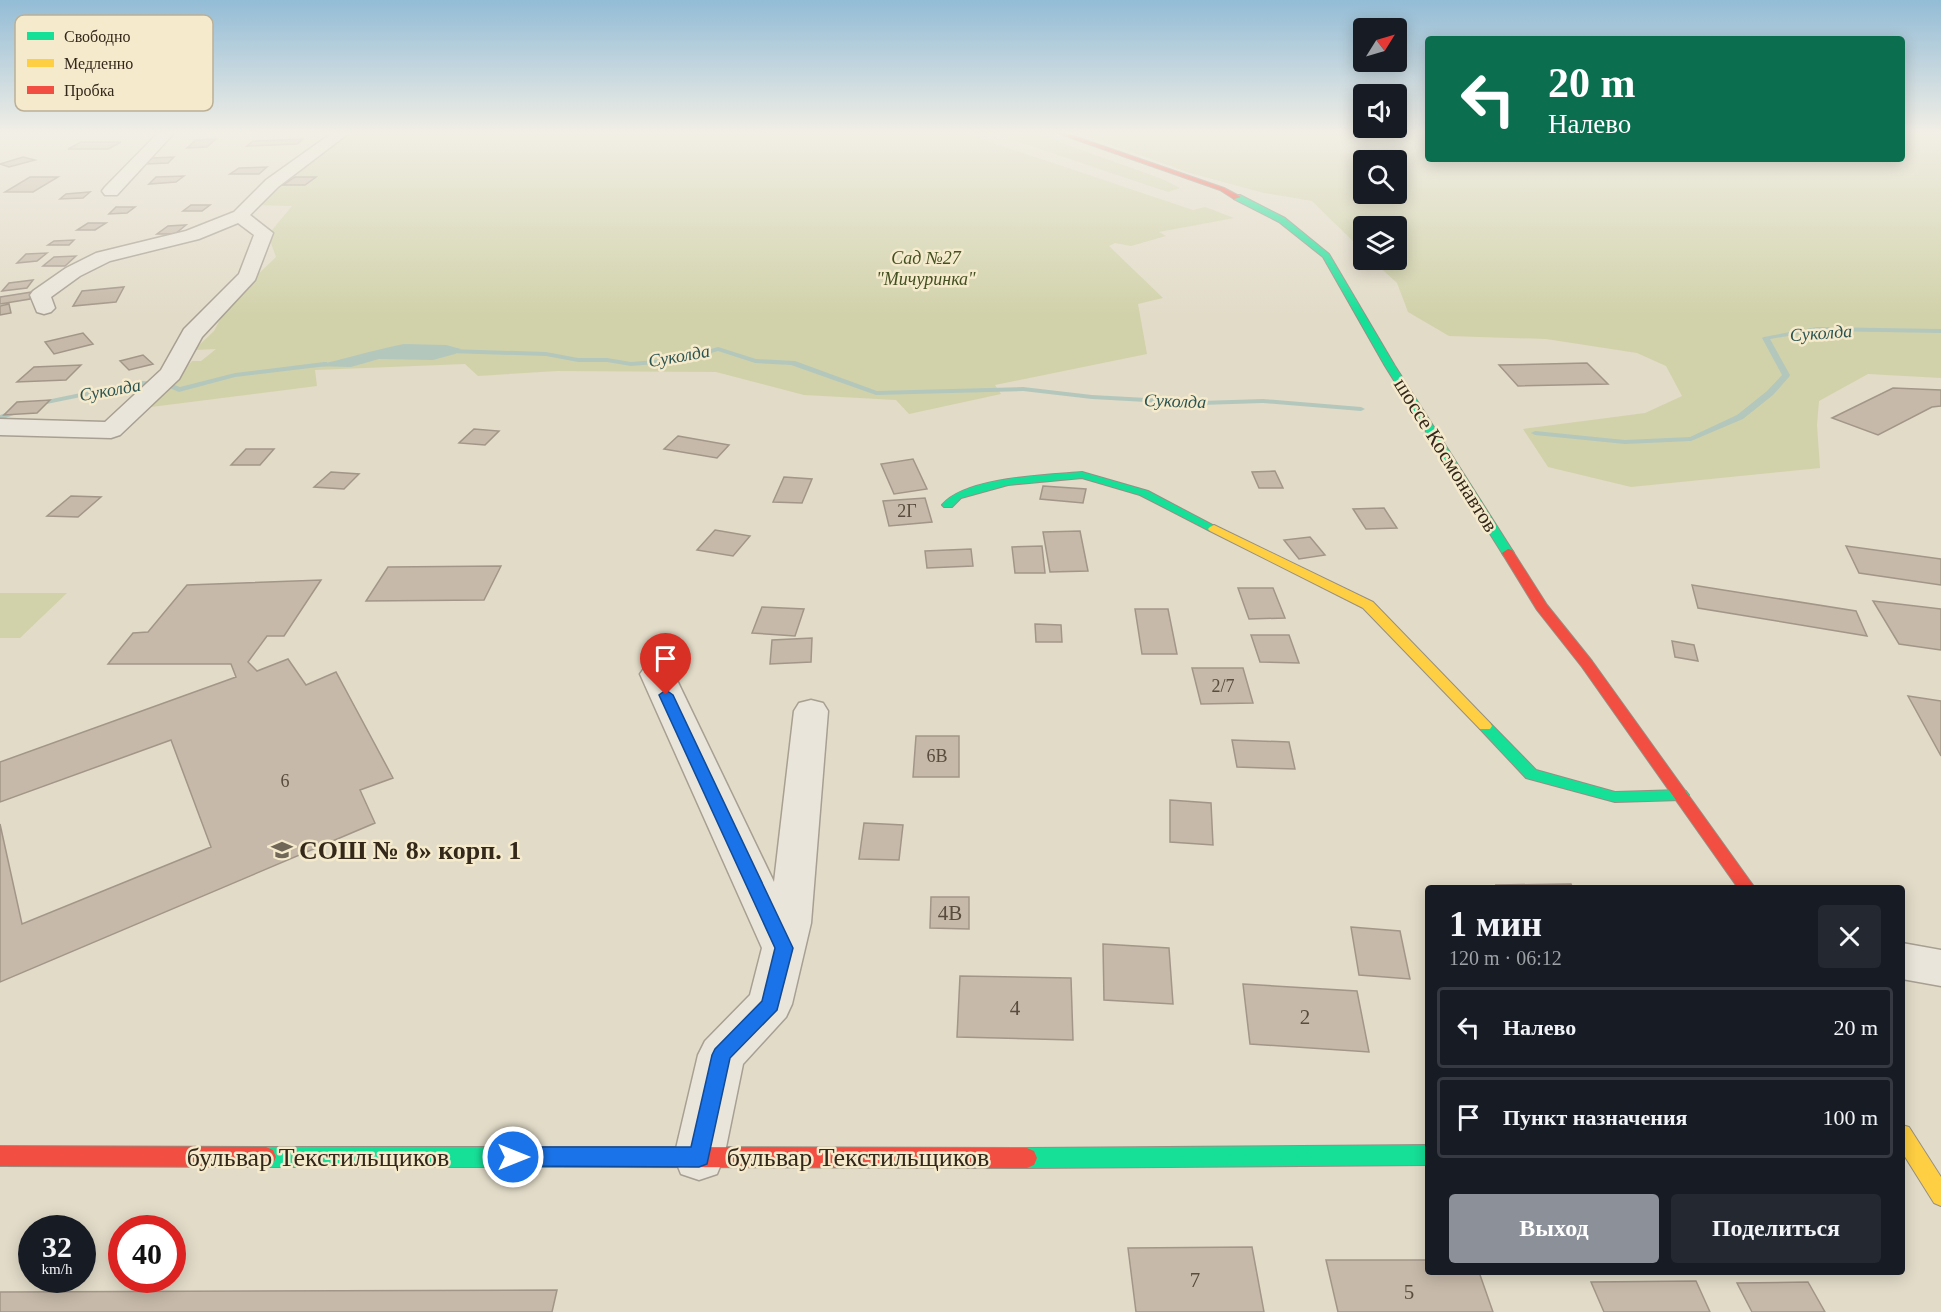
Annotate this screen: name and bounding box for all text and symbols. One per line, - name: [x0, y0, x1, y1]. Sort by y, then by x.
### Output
- legend: [15, 15, 213, 111]
- north arrow: [1353, 18, 1407, 72]
- map controls: [1353, 18, 1407, 270]
- text: Свободно: [64, 28, 131, 46]
- text: Медленно: [64, 55, 133, 73]
- icon: left: [1449, 60, 1527, 138]
- text: 20 m: [1548, 60, 1636, 106]
- text: Пробка: [64, 82, 114, 100]
- button: sound: [1353, 84, 1407, 138]
- text: Налево: [1548, 109, 1631, 139]
- button: search: [1353, 150, 1407, 204]
- button: layers: [1353, 216, 1407, 270]
- park label: Сад №27 "Мичуринка": [876, 248, 976, 289]
- water label: Суколда: [1789, 321, 1853, 345]
- water label: Суколда: [647, 341, 711, 371]
- street label: шоссе Космонавтов: [1389, 374, 1503, 536]
- water label: Суколда: [78, 375, 142, 405]
- water label: Суколда: [1144, 390, 1206, 412]
- house number: 2Г: [897, 501, 917, 521]
- pin: [640, 633, 691, 695]
- icon: arrive: [649, 642, 682, 675]
- house number: 2/7: [1211, 676, 1235, 696]
- house number: 6В: [926, 746, 948, 766]
- house number: 6: [281, 771, 290, 791]
- place label: СОШ № 8» корп. 1: [299, 836, 521, 865]
- school or university icon: СОШ № 8» корп. 1: [270, 838, 294, 862]
- house number: 4В: [938, 901, 962, 925]
- text: 1 мин: [1449, 904, 1542, 944]
- button: close: [1818, 905, 1881, 968]
- text: 120 m · 06:12: [1449, 947, 1562, 969]
- house number: 4: [1010, 996, 1021, 1020]
- house number: 2: [1300, 1005, 1310, 1029]
- icon: left: [1452, 1011, 1485, 1044]
- text: Налево: [1503, 1015, 1576, 1040]
- text: 20 m: [1833, 1015, 1878, 1040]
- icon: arrive: [1452, 1101, 1485, 1134]
- text: Пункт назначения: [1503, 1105, 1688, 1130]
- text: 100 m: [1822, 1105, 1878, 1130]
- position arrow: [481, 1125, 545, 1189]
- street label: бульвар Текстильщиков: [187, 1143, 449, 1172]
- street label: бульвар Текстильщиков: [727, 1143, 989, 1172]
- button: Выход: [1449, 1194, 1659, 1263]
- button: Поделиться: [1671, 1194, 1881, 1263]
- speed limit sign: 40: [108, 1215, 186, 1293]
- text: 32: [42, 1230, 72, 1263]
- text: km/h: [42, 1261, 72, 1277]
- house number: 7: [1190, 1268, 1200, 1292]
- house number: 5: [1404, 1280, 1414, 1304]

